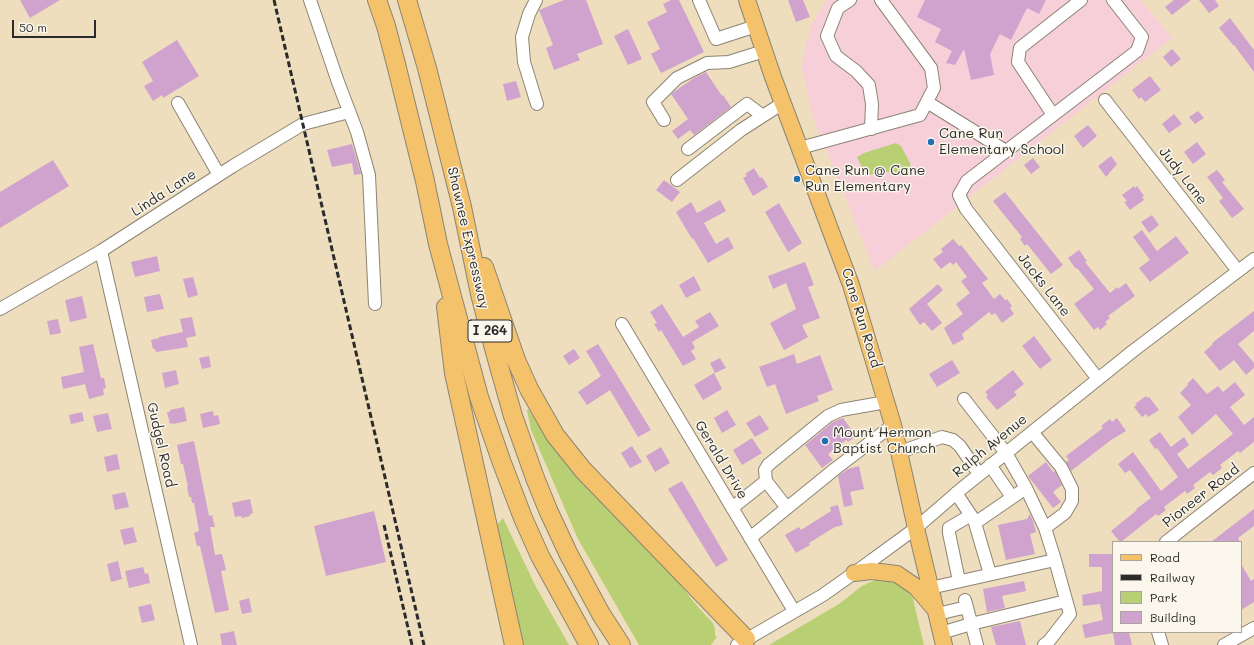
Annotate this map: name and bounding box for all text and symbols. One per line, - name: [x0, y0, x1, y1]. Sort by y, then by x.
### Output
- scale bar: [14, 12, 98, 38]
- text: 50 m: [19, 19, 47, 35]
- place label: Cane Run Elementary School: [939, 126, 1065, 158]
- marker: Cane Run Elementary School: [926, 137, 936, 147]
- street label: Judy Lane: [1155, 144, 1211, 208]
- place label: Cane Run @ Cane Run Elementary: [805, 163, 926, 196]
- street label: Linda Lane: [128, 166, 200, 220]
- street label: Shawnee Expressway: [444, 166, 492, 310]
- marker: Cane Run @ Cane Run Elementary: [792, 174, 802, 184]
- street label: Jacks Lane: [1014, 250, 1074, 320]
- street label: Cane Run Road: [838, 266, 884, 370]
- road number: I 264: [468, 320, 512, 342]
- street label: Gudgel Road: [143, 401, 179, 489]
- street label: Ralph Avenue: [949, 411, 1031, 481]
- street label: Gerald Drive: [691, 418, 751, 502]
- place label: Mount Hermon Baptist Church: [833, 425, 936, 458]
- marker: Mount Hermon Baptist Church: [820, 436, 830, 446]
- street label: Pioneer Road: [1159, 461, 1243, 531]
- legend: [1112, 541, 1242, 633]
- text: Road: [1150, 549, 1180, 565]
- text: Railway: [1150, 569, 1195, 585]
- text: Park: [1150, 589, 1177, 605]
- text: Building: [1150, 609, 1196, 625]

